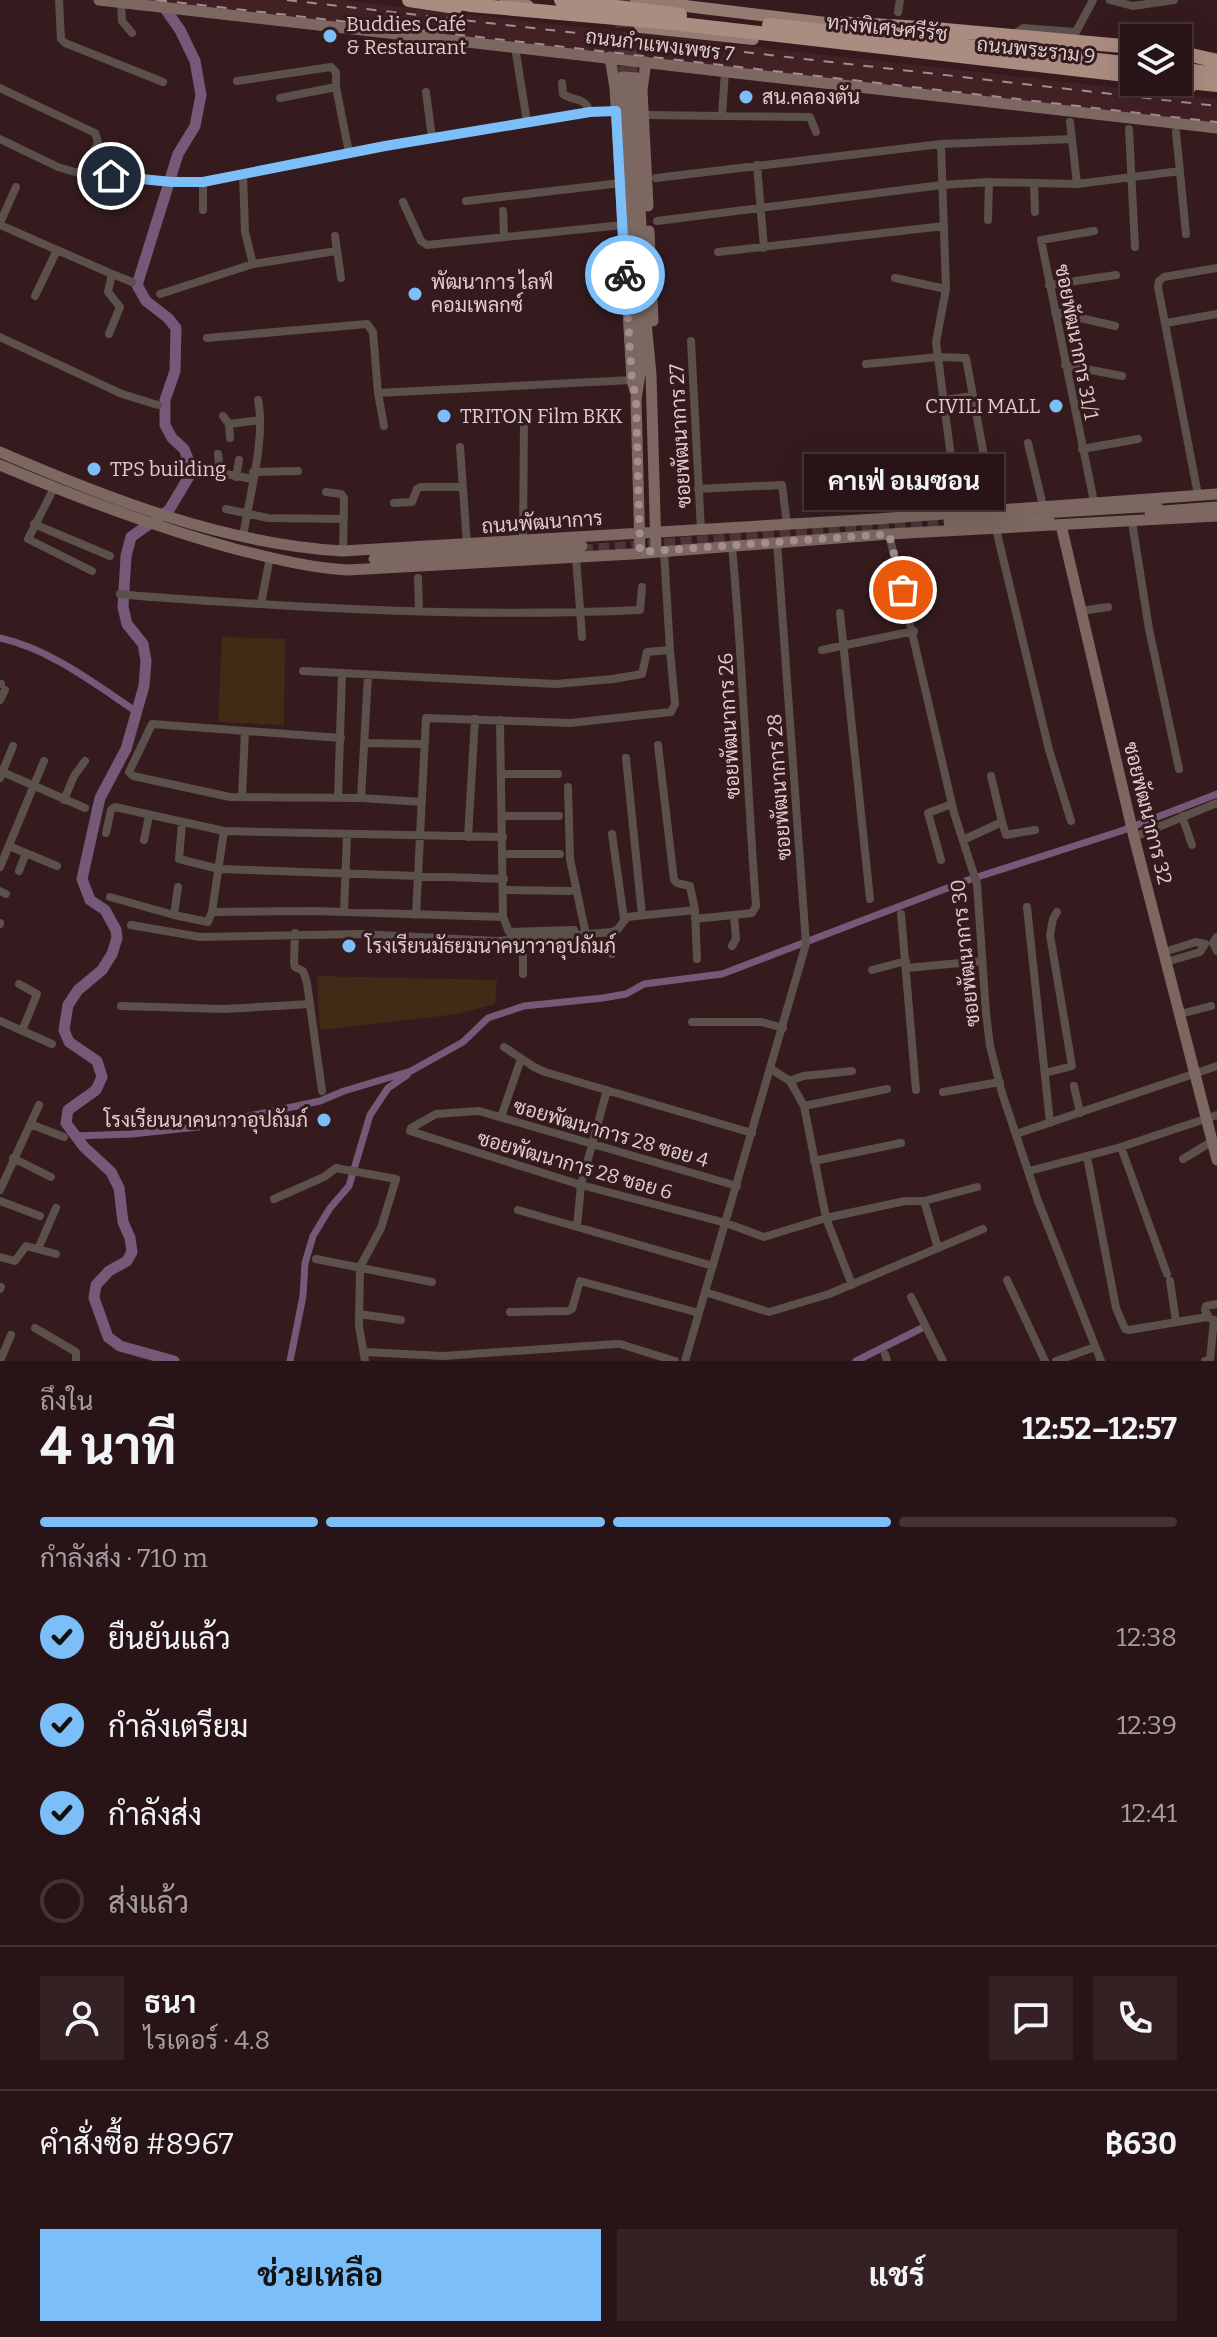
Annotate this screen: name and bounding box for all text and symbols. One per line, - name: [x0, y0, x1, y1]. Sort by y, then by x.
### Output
- street label: ทางพิเศษศรีรัช: [825, 9, 949, 46]
- place label: Buddies Café & Restaurant: [346, 12, 466, 59]
- street label: ถนนกำแพงเพชร 7: [584, 24, 736, 66]
- map controls: [1120, 24, 1192, 96]
- button: layers: [1120, 24, 1192, 96]
- marker: Buddies Café & Restaurant: [321, 27, 339, 45]
- street label: ถนนพระราม 9: [975, 32, 1097, 68]
- place label: สน.คลองตัน: [762, 85, 860, 109]
- marker: สน.คลองตัน: [737, 88, 755, 106]
- pin: [77, 142, 145, 210]
- icon: home: [89, 154, 133, 198]
- courier: [585, 235, 665, 315]
- icon: bike: [603, 253, 647, 297]
- street label: ซอยพัฒนาการ 31/1: [1050, 262, 1104, 422]
- place label: พัฒนาการ ไลฟ์ คอมเพลกซ์: [431, 269, 553, 317]
- marker: พัฒนาการ ไลฟ์ คอมเพลกซ์: [406, 285, 424, 303]
- street label: ซอยพัฒนาการ 27: [664, 363, 696, 509]
- place label: CIVILI MALL: [925, 394, 1040, 418]
- marker: CIVILI MALL: [1047, 397, 1065, 415]
- place label: TRITON Film BKK: [460, 404, 623, 428]
- marker: TRITON Film BKK: [435, 407, 453, 425]
- callout: คาเฟ่ อเมซอน: [803, 454, 1003, 510]
- place label: TPS building: [110, 457, 226, 481]
- marker: TPS building: [85, 460, 103, 478]
- text: คาเฟ่ อเมซอน: [828, 466, 980, 497]
- street label: ถนนพัฒนาการ: [481, 506, 603, 538]
- pin: [869, 556, 937, 624]
- icon: bag: [881, 568, 925, 612]
- street label: ซอยพัฒนาการ 26: [713, 652, 745, 800]
- street label: ซอยพัฒนาการ 28: [762, 713, 796, 861]
- street label: ซอยพัฒนาการ 32: [1119, 739, 1177, 887]
- street label: ซอยพัฒนาการ 30: [945, 878, 985, 1028]
- place label: โรงเรียนมัธยมนาคนาวาอุปถัมภ์: [364, 932, 616, 960]
- marker: โรงเรียนมัธยมนาคนาวาอุปถัมภ์: [340, 937, 358, 955]
- street label: ซอยพัฒนาการ 28 ซอย 4: [511, 1094, 712, 1172]
- place label: โรงเรียนนาคนาวาอุปถัมภ์: [103, 1106, 308, 1134]
- marker: โรงเรียนนาคนาวาอุปถัมภ์: [315, 1111, 333, 1129]
- street label: ซอยพัฒนาการ 28 ซอย 6: [475, 1126, 675, 1204]
- text: ถึงใน: [40, 1386, 93, 1417]
- text: 12:52–12:57: [1022, 1411, 1177, 1447]
- text: 4 นาที: [40, 1415, 177, 1478]
- text: กำลังส่ง · 710 m: [40, 1543, 208, 1574]
- icon: check: [40, 1615, 84, 1659]
- text: ยืนยันแล้ว: [108, 1621, 231, 1657]
- text: 12:38: [1116, 1622, 1177, 1653]
- icon: check: [40, 1703, 84, 1747]
- text: กำลังเตรียม: [108, 1709, 248, 1745]
- text: 12:39: [1117, 1710, 1177, 1741]
- icon: check: [40, 1791, 84, 1835]
- text: กำลังส่ง: [108, 1797, 202, 1833]
- text: 12:41: [1121, 1798, 1177, 1829]
- text: ส่งแล้ว: [108, 1885, 189, 1921]
- button: person: [40, 1976, 124, 2060]
- button: chat: [989, 1976, 1073, 2060]
- button: phone: [1093, 1976, 1177, 2060]
- text: ธนา: [144, 1985, 196, 2021]
- text: ไรเดอร์ · 4.8: [144, 2025, 270, 2056]
- text: คำสั่งซื้อ #8967: [40, 2126, 234, 2162]
- text: ฿630: [1105, 2126, 1177, 2162]
- button: ช่วยเหลือ: [40, 2229, 601, 2321]
- button: แชร์: [617, 2229, 1177, 2321]

